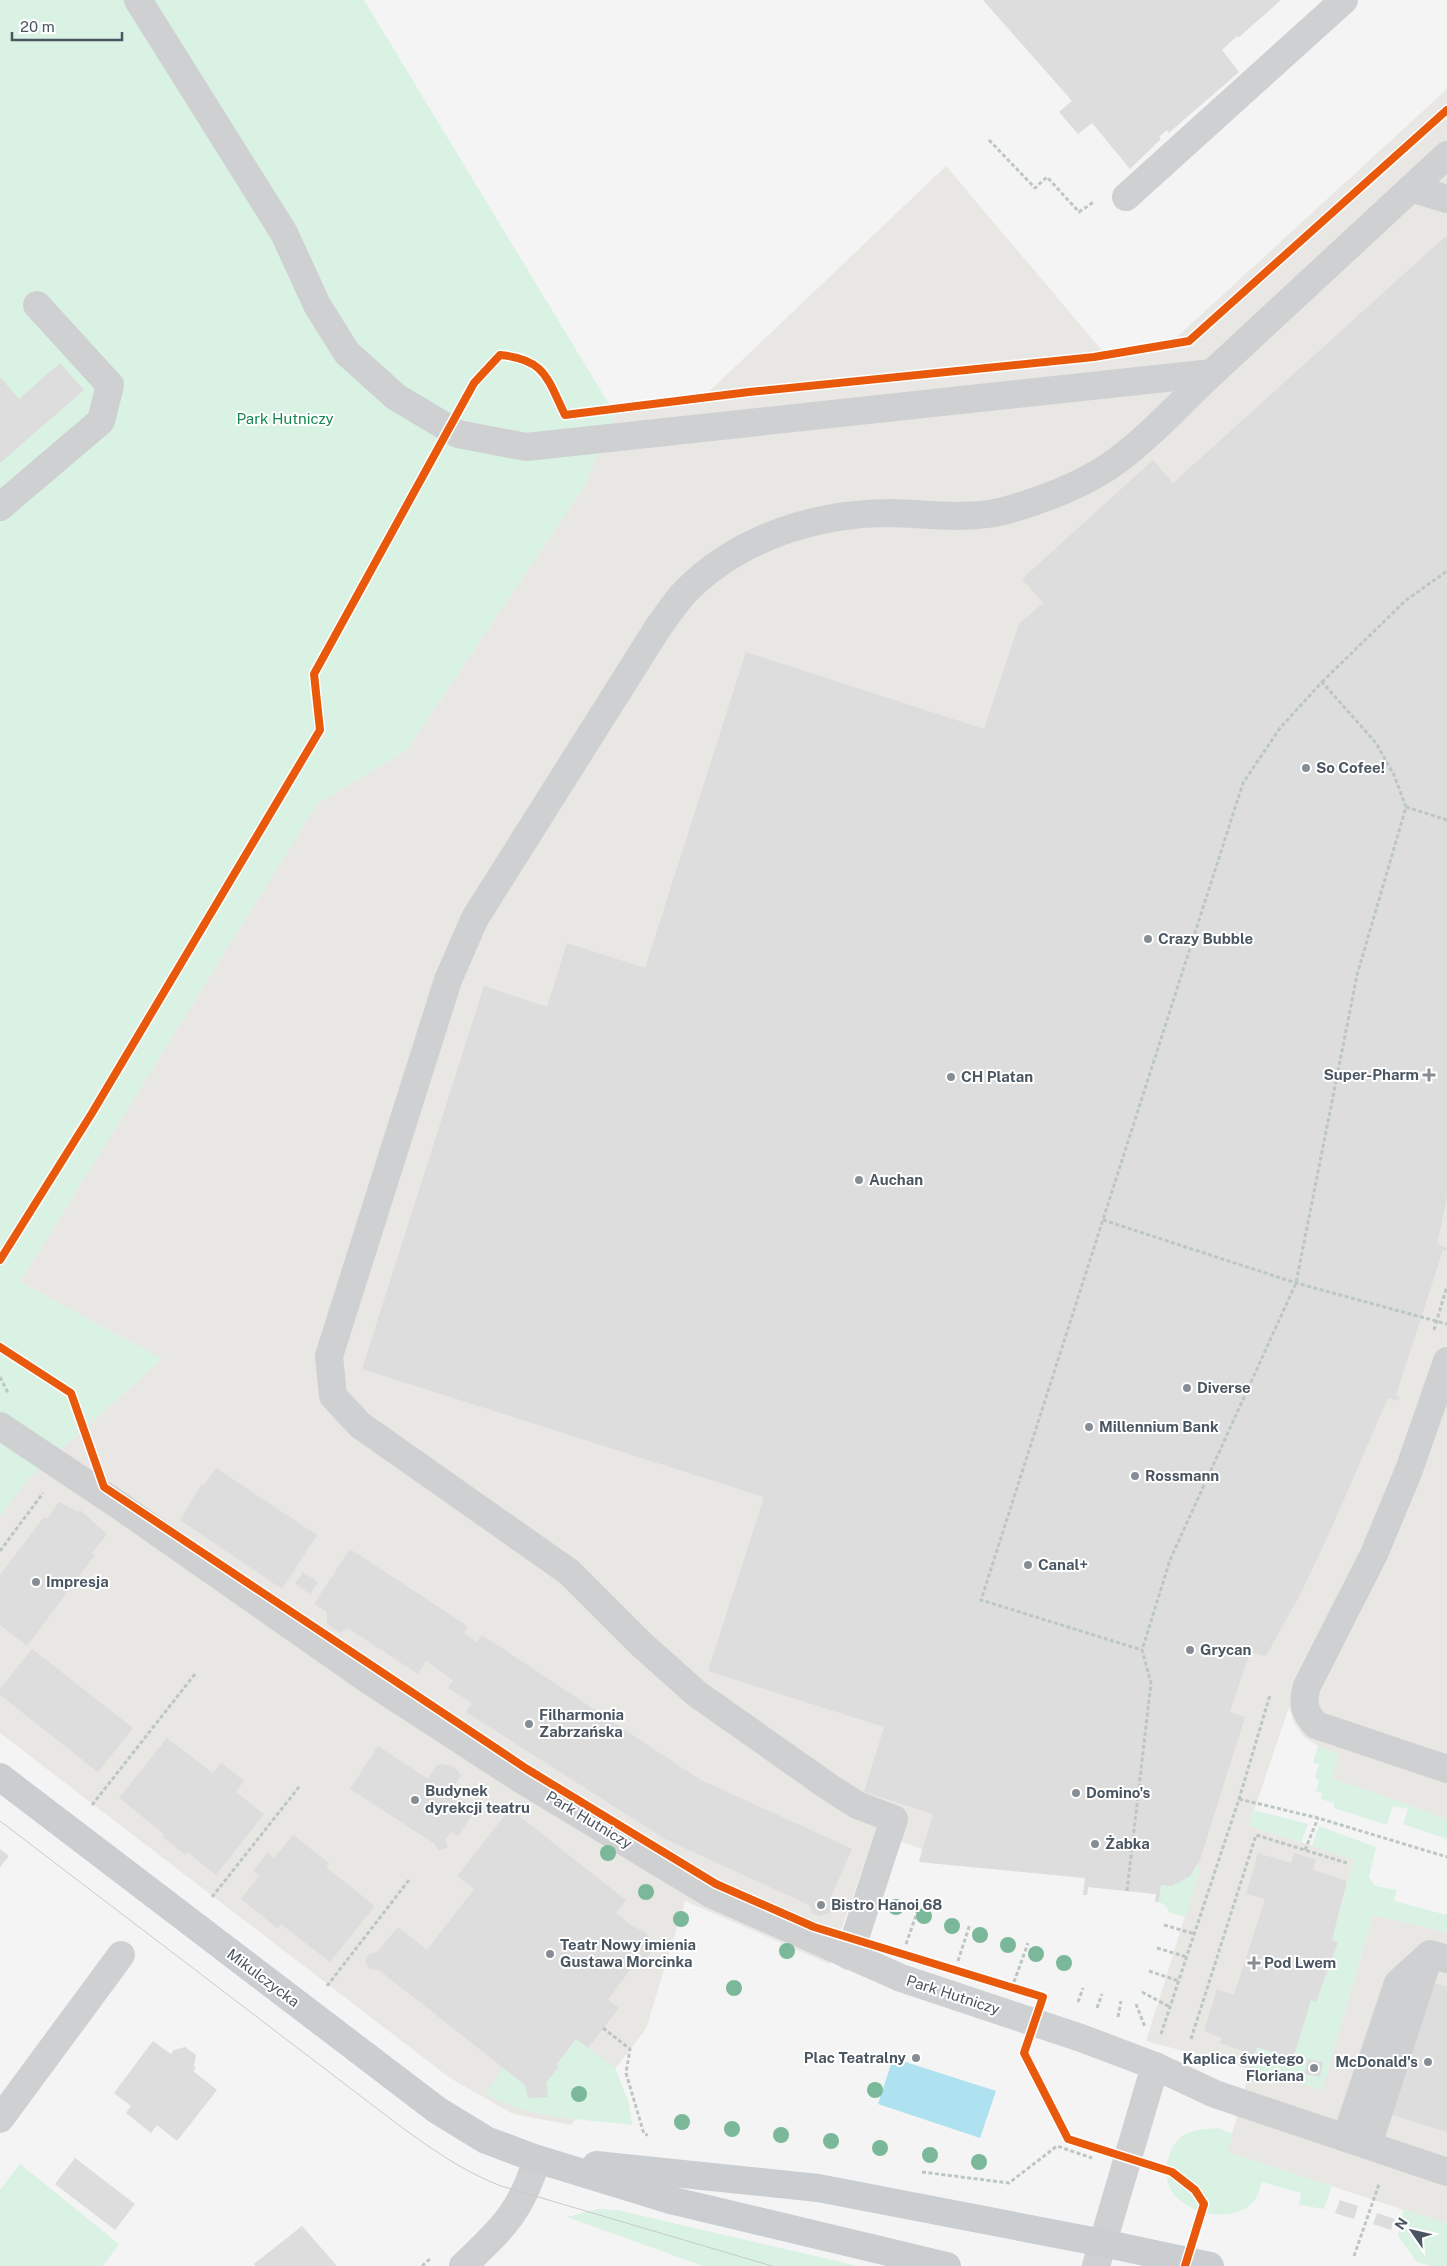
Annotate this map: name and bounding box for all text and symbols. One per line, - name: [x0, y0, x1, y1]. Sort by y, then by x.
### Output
- scale bar: [12, 10, 122, 42]
- text: 20 m: [20, 18, 55, 35]
- park label: Park Hutniczy: [236, 410, 334, 427]
- place label: So Cofee!: [1316, 759, 1385, 776]
- marker: So Cofee!: [1300, 762, 1312, 774]
- place label: Crazy Bubble: [1158, 930, 1253, 947]
- marker: Crazy Bubble: [1142, 933, 1154, 945]
- place label: Super-Pharm: [1323, 1066, 1419, 1083]
- place label: CH Platan: [961, 1068, 1033, 1085]
- marker: Super-Pharm: [1423, 1069, 1435, 1081]
- marker: CH Platan: [945, 1071, 957, 1083]
- place label: Auchan: [869, 1171, 923, 1188]
- marker: Auchan: [853, 1174, 865, 1186]
- place label: Diverse: [1197, 1379, 1251, 1396]
- marker: Diverse: [1181, 1382, 1193, 1394]
- place label: Millennium Bank: [1099, 1418, 1219, 1435]
- marker: Millennium Bank: [1083, 1421, 1095, 1433]
- place label: Rossmann: [1145, 1467, 1219, 1484]
- marker: Rossmann: [1129, 1470, 1141, 1482]
- place label: Canal+: [1038, 1556, 1088, 1573]
- marker: Canal+: [1022, 1559, 1034, 1571]
- place label: Impresja: [46, 1573, 109, 1590]
- marker: Impresja: [30, 1576, 42, 1588]
- place label: Grycan: [1200, 1641, 1252, 1658]
- marker: Grycan: [1184, 1644, 1196, 1656]
- place label: Filharmonia Zabrzańska: [539, 1706, 624, 1740]
- marker: Filharmonia Zabrzańska: [523, 1718, 535, 1730]
- place label: Budynek dyrekcji teatru: [425, 1782, 530, 1816]
- place label: Domino's: [1086, 1784, 1151, 1801]
- street label: Park Hutniczy: [543, 1787, 635, 1852]
- marker: Domino's: [1070, 1787, 1082, 1799]
- marker: Budynek dyrekcji teatru: [409, 1794, 421, 1806]
- place label: Żabka: [1105, 1835, 1150, 1852]
- marker: Żabka: [1089, 1838, 1101, 1850]
- place label: Bistro Hanoi 68: [831, 1896, 942, 1913]
- marker: Bistro Hanoi 68: [815, 1899, 827, 1911]
- place label: Teatr Nowy imienia Gustawa Morcinka: [560, 1936, 696, 1970]
- street label: Mikulczycka: [224, 1945, 303, 2010]
- marker: Teatr Nowy imienia Gustawa Morcinka: [544, 1948, 556, 1960]
- place label: Pod Lwem: [1264, 1954, 1336, 1971]
- marker: Pod Lwem: [1248, 1957, 1260, 1969]
- street label: Park Hutniczy: [904, 1971, 1002, 2018]
- place label: Plac Teatralny: [804, 2049, 907, 2066]
- place label: Kaplica świętego Floriana: [1182, 2050, 1304, 2084]
- marker: Plac Teatralny: [910, 2052, 922, 2064]
- place label: McDonald's: [1335, 2053, 1418, 2070]
- marker: McDonald's: [1422, 2056, 1434, 2068]
- marker: Kaplica świętego Floriana: [1308, 2062, 1320, 2074]
- north arrow: [1387, 2206, 1437, 2256]
- text: N: [1392, 2215, 1411, 2233]

